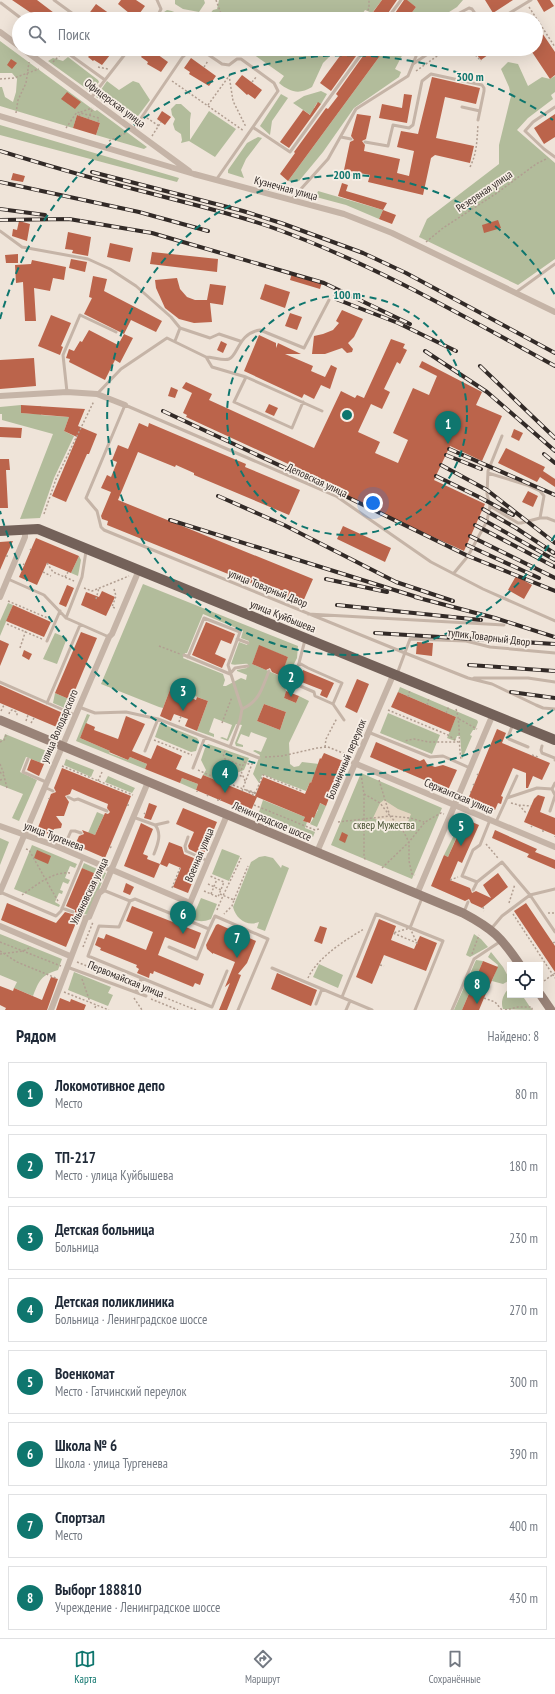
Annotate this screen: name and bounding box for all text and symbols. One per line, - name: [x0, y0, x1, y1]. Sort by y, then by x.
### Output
- search box: [12, 12, 543, 56]
- icon: search: [26, 23, 48, 45]
- text: Поиск: [58, 25, 90, 44]
- text: 300 m: [456, 69, 484, 84]
- street label: Офицерская улица: [82, 76, 148, 130]
- text: 200 m: [333, 167, 361, 182]
- street label: Резервная улица: [453, 167, 515, 215]
- street label: Кузнечная улица: [253, 173, 319, 203]
- text: 100 m: [333, 287, 361, 302]
- centre of rings: [340, 408, 354, 422]
- pin: 1: [435, 411, 461, 444]
- street label: Деповская улица: [284, 460, 350, 500]
- your location: [363, 493, 383, 513]
- street label: улица Товарный Двор: [226, 566, 310, 610]
- street label: улица Куйбышева: [248, 596, 318, 636]
- street label: тупик Товарный Двор: [447, 625, 531, 649]
- pin: 2: [278, 664, 304, 697]
- pin: 3: [170, 678, 196, 711]
- street label: улица Володарского: [37, 687, 81, 765]
- street label: Больничный переулок: [323, 716, 370, 801]
- pin: 4: [212, 760, 238, 793]
- street label: Сержантская улица: [422, 775, 496, 817]
- street label: Ленинградское шоссе: [229, 798, 314, 844]
- pin: 5: [448, 813, 474, 846]
- street label: улица Тургенева: [22, 818, 86, 854]
- park label: сквер Мужества: [353, 818, 415, 832]
- street label: Военная улица: [181, 826, 217, 884]
- street label: Ульяновская улица: [67, 855, 111, 927]
- pin: 6: [170, 901, 196, 934]
- pin: 7: [224, 925, 250, 958]
- street label: Первомайская улица: [86, 957, 166, 1001]
- map controls: [507, 962, 543, 998]
- button: locate: [507, 962, 543, 998]
- pin: 8: [464, 971, 490, 1004]
- text: Рядом: [16, 1025, 56, 1047]
- text: Найдено: 8: [488, 1028, 539, 1045]
- text: Локомотивное депо: [55, 1076, 165, 1095]
- text: 1: [27, 1086, 33, 1103]
- text: 80 m: [515, 1086, 538, 1103]
- text: Место: [55, 1095, 83, 1112]
- text: ТП-217: [55, 1148, 96, 1167]
- text: 2: [27, 1158, 33, 1175]
- text: 180 m: [509, 1158, 538, 1175]
- text: Место · улица Куйбышева: [55, 1167, 173, 1184]
- text: Детская больница: [55, 1220, 155, 1239]
- text: 3: [27, 1230, 33, 1247]
- text: 230 m: [509, 1230, 538, 1247]
- text: Больница: [55, 1239, 99, 1256]
- text: Детская поликлиника: [55, 1292, 174, 1311]
- text: 4: [27, 1302, 33, 1319]
- text: 270 m: [509, 1302, 538, 1319]
- text: Больница · Ленинградское шоссе: [55, 1311, 207, 1328]
- text: Военкомат: [55, 1364, 114, 1383]
- text: 5: [27, 1374, 33, 1391]
- text: 300 m: [509, 1374, 538, 1391]
- text: Место · Гатчинский переулок: [55, 1383, 187, 1400]
- text: Школа № 6: [55, 1436, 117, 1455]
- text: 6: [27, 1446, 33, 1463]
- text: 390 m: [509, 1446, 538, 1463]
- text: Школа · улица Тургенева: [55, 1455, 168, 1472]
- text: Спортзал: [55, 1508, 105, 1527]
- text: 7: [27, 1518, 33, 1535]
- text: 400 m: [509, 1518, 538, 1535]
- text: Место: [55, 1527, 83, 1544]
- text: Выборг 188810: [55, 1580, 142, 1599]
- text: 8: [27, 1590, 33, 1607]
- text: 430 m: [509, 1590, 538, 1607]
- text: Учреждение · Ленинградское шоссе: [55, 1599, 220, 1616]
- tab: Карта: [74, 1648, 97, 1686]
- tab: Маршрут: [245, 1648, 280, 1686]
- tab: Сохранённые: [428, 1648, 481, 1686]

